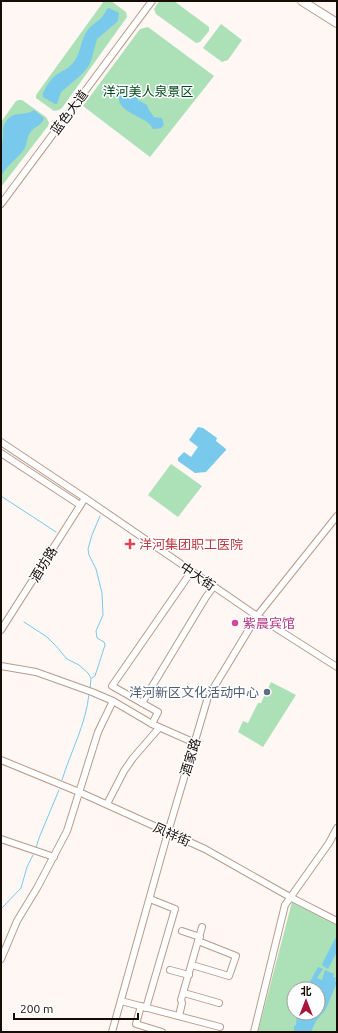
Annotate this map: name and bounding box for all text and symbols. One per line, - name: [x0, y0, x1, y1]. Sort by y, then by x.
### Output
- park label: 洋河美人泉景区: [102, 84, 194, 98]
- street label: 蓝色大道: [48, 87, 90, 137]
- place label: 洋河集团职工医院: [139, 537, 243, 551]
- marker: 洋河集团职工医院: [124, 538, 136, 550]
- street label: 酒坊路: [27, 544, 59, 584]
- street label: 中大街: [178, 559, 218, 593]
- place label: 紫晨宾馆: [243, 616, 295, 630]
- marker: 紫晨宾馆: [230, 618, 240, 628]
- place label: 洋河新区文化活动中心: [129, 685, 259, 699]
- marker: 洋河新区文化活动中心: [262, 687, 272, 697]
- street label: 酒家路: [178, 736, 202, 778]
- street label: 凤祥街: [151, 820, 193, 848]
- north arrow: [286, 981, 326, 1021]
- text: 北: [301, 985, 312, 997]
- scale bar: [14, 995, 138, 1021]
- text: 200 m: [20, 1002, 53, 1015]

